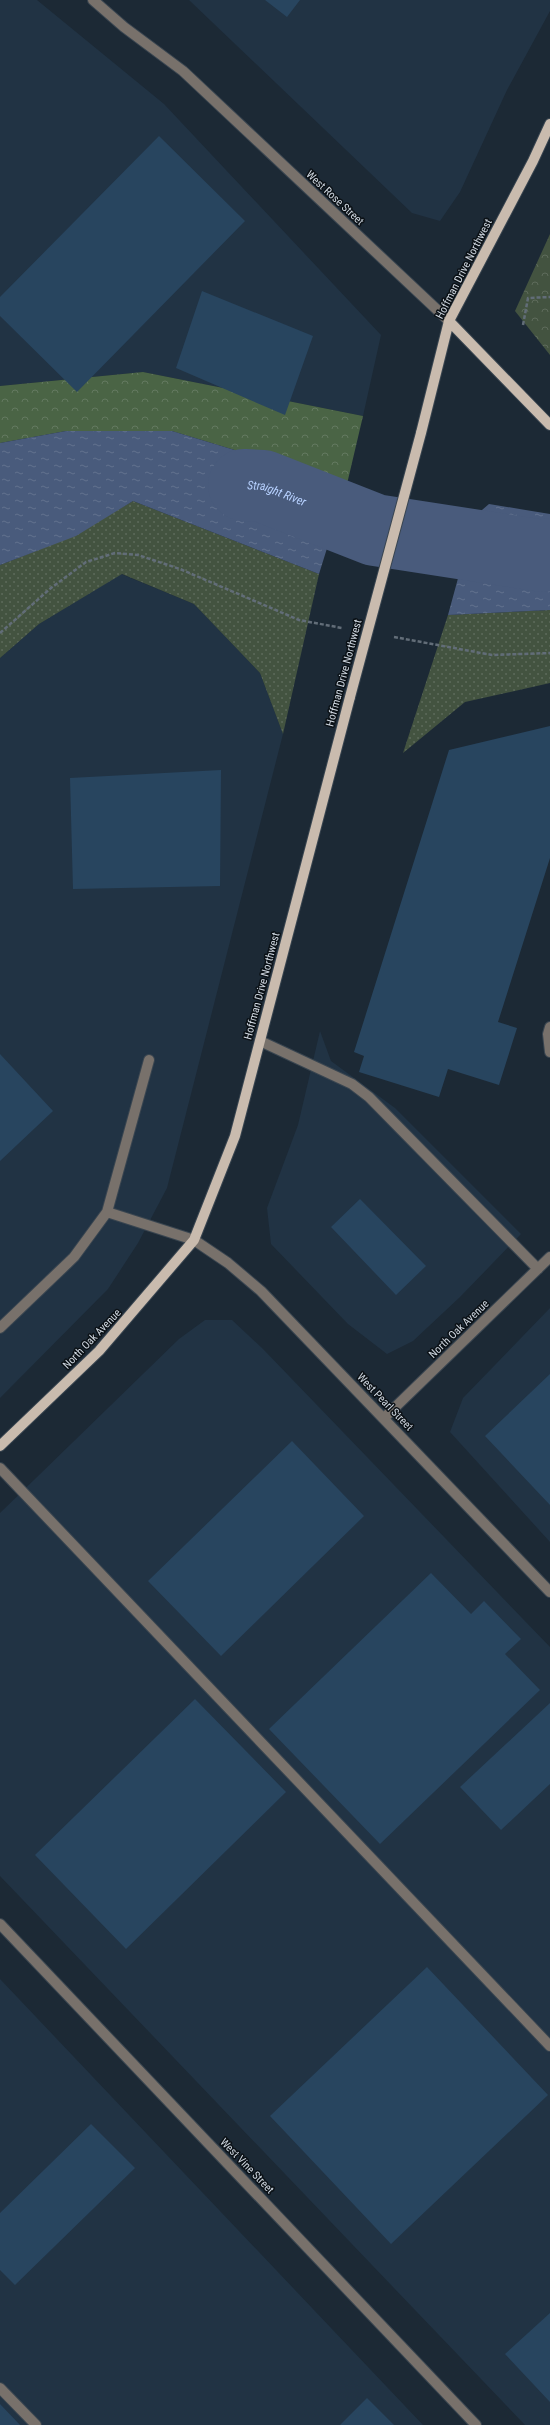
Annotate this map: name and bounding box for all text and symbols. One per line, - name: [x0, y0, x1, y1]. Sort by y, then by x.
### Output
- street label: West Rose Street: [304, 168, 366, 228]
- street label: Hoffman Drive Northwest: [433, 217, 495, 321]
- water label: Straight River: [247, 478, 308, 509]
- street label: Hoffman Drive Northwest: [323, 618, 365, 728]
- street label: Hoffman Drive Northwest: [241, 931, 283, 1041]
- street label: North Oak Avenue: [426, 1297, 492, 1361]
- street label: North Oak Avenue: [60, 1306, 124, 1372]
- street label: West Pearl Street: [354, 1371, 416, 1433]
- street label: West Vine Street: [217, 2136, 277, 2196]

